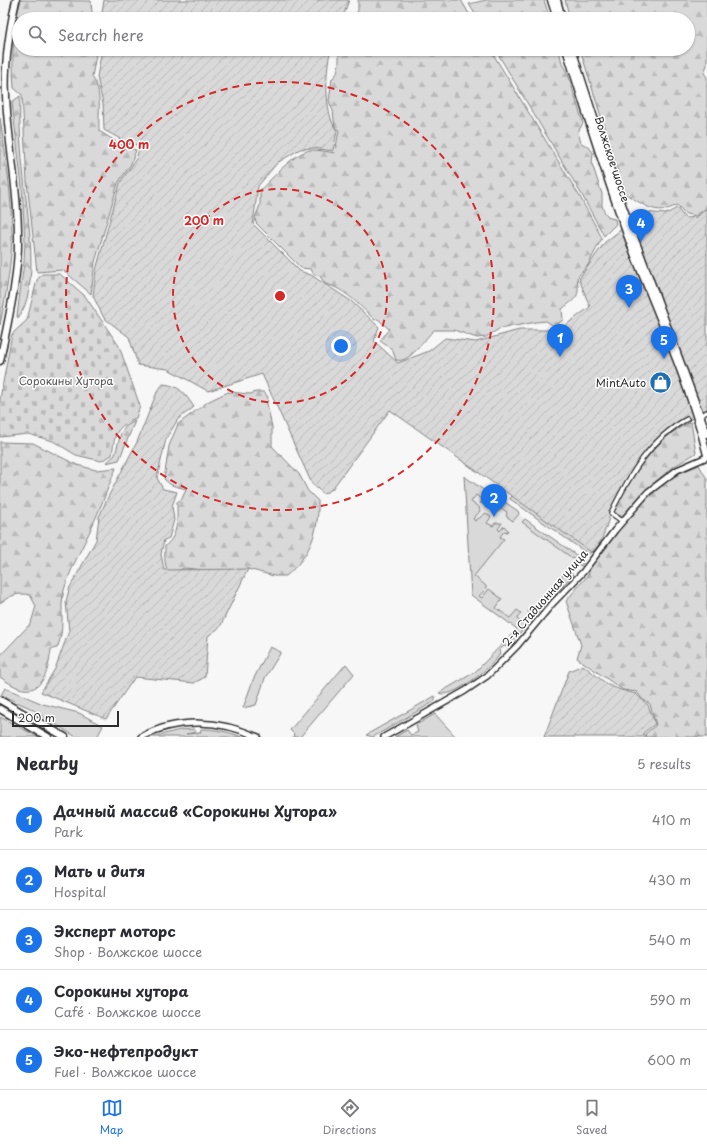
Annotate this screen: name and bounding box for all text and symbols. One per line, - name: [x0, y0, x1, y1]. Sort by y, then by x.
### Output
- search box: [12, 12, 695, 56]
- icon: search: [26, 23, 48, 45]
- text: Search here: [58, 23, 144, 46]
- street label: Волжское шоссе: [591, 114, 634, 204]
- text: 400 m: [109, 135, 149, 153]
- pin: 4: [628, 209, 654, 242]
- text: 200 m: [184, 211, 224, 229]
- pin: 3: [616, 275, 642, 308]
- centre of rings: [273, 289, 287, 303]
- pin: 1: [547, 324, 573, 357]
- pin: 5: [651, 326, 677, 359]
- your location: [331, 336, 351, 356]
- shop icon: MintAuto: [648, 370, 674, 396]
- park label: Сорокины Хутора: [19, 372, 114, 389]
- place label: MintAuto: [596, 374, 646, 391]
- pin: 2: [481, 484, 507, 517]
- street label: 2-я Стадионная улица: [498, 545, 592, 650]
- scale bar: [12, 709, 119, 728]
- text: 200 m: [18, 709, 55, 726]
- text: Nearby: [16, 750, 78, 776]
- text: 5 results: [637, 754, 691, 773]
- text: Дачный массив «Сорокины Хутора»: [54, 799, 337, 822]
- text: 1: [26, 810, 32, 829]
- text: 410 m: [652, 810, 691, 829]
- text: Park: [54, 822, 83, 841]
- text: Мать и дитя: [54, 859, 145, 882]
- text: 2: [24, 870, 34, 889]
- text: 430 m: [649, 870, 691, 889]
- text: Hospital: [54, 882, 106, 901]
- text: Эксперт моторс: [54, 919, 176, 942]
- text: 3: [25, 930, 33, 949]
- text: 540 m: [648, 930, 691, 949]
- text: Shop · Волжское шоссе: [54, 942, 202, 961]
- text: Сорокины хутора: [54, 979, 189, 1002]
- text: 4: [25, 990, 33, 1009]
- text: 590 m: [649, 990, 691, 1009]
- text: Café · Волжское шоссе: [54, 1002, 201, 1021]
- text: Эко-нефтепродукт: [54, 1039, 198, 1062]
- text: 5: [25, 1050, 33, 1069]
- text: 600 m: [647, 1050, 691, 1069]
- text: Fuel · Волжское шоссе: [54, 1062, 196, 1081]
- tab: Map: [100, 1097, 123, 1138]
- tab: Directions: [323, 1097, 376, 1138]
- tab: Saved: [576, 1097, 607, 1138]

